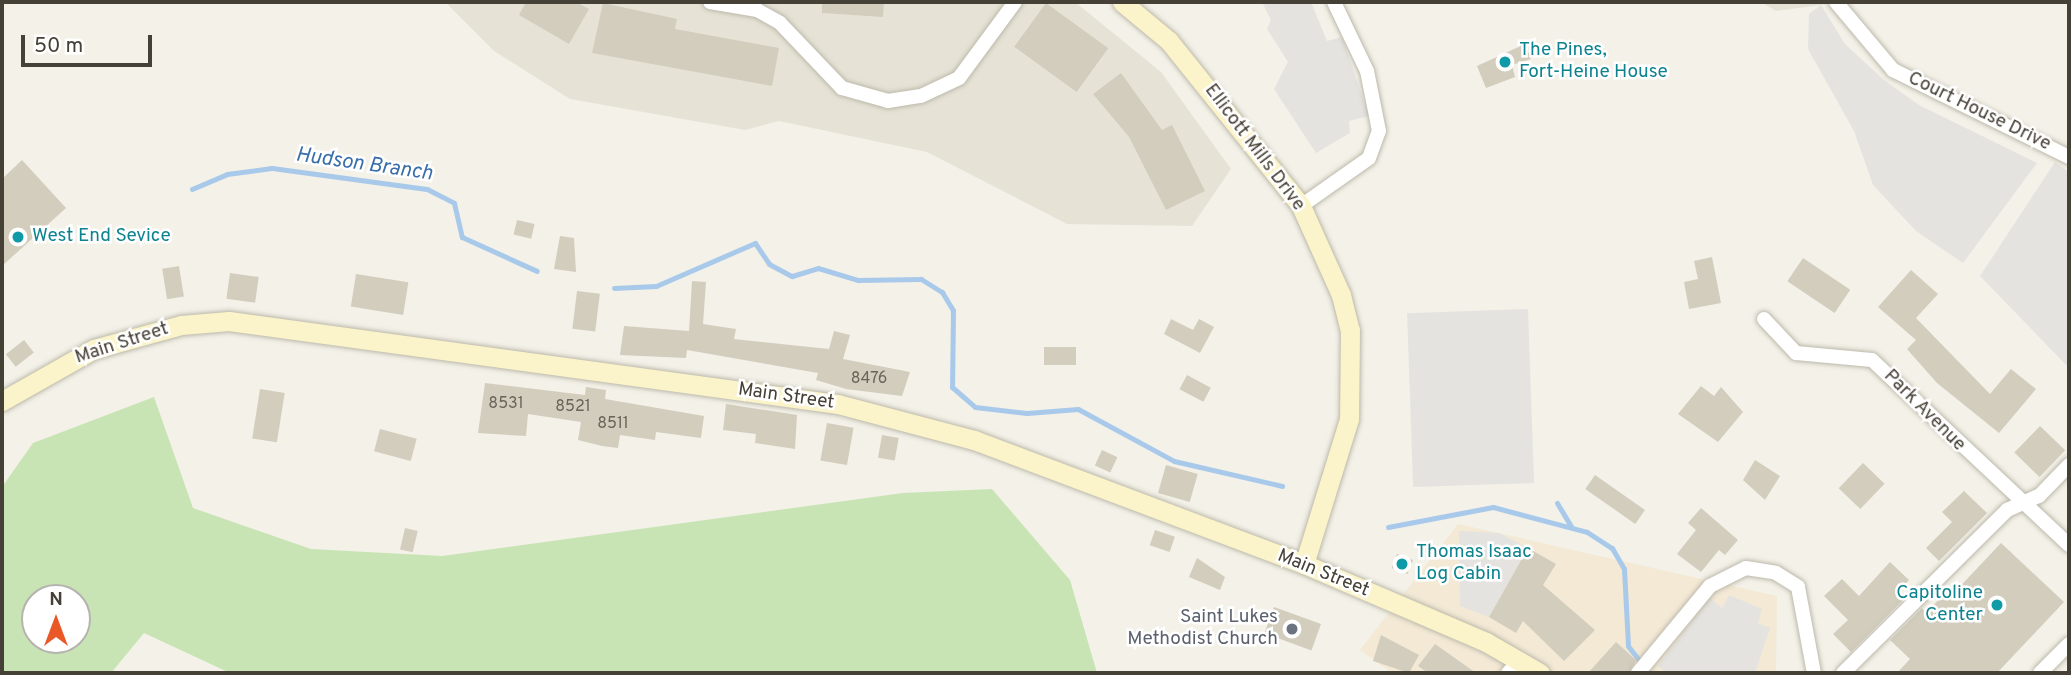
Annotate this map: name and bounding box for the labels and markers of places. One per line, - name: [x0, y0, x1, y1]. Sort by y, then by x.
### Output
- place label: The Pines, Fort-Heine House: [1519, 40, 1668, 84]
- marker: The Pines, Fort-Heine House: [1497, 54, 1513, 70]
- place label: West End Sevice: [32, 226, 171, 248]
- marker: West End Sevice: [10, 229, 26, 245]
- place label: Thomas Isaac Log Cabin: [1416, 542, 1532, 586]
- marker: Thomas Isaac Log Cabin: [1394, 556, 1410, 572]
- place label: Capitoline Center: [1896, 583, 1983, 627]
- marker: Capitoline Center: [1989, 597, 2005, 613]
- place label: Saint Lukes Methodist Church: [1127, 607, 1278, 651]
- marker: Saint Lukes Methodist Church: [1284, 621, 1300, 637]

